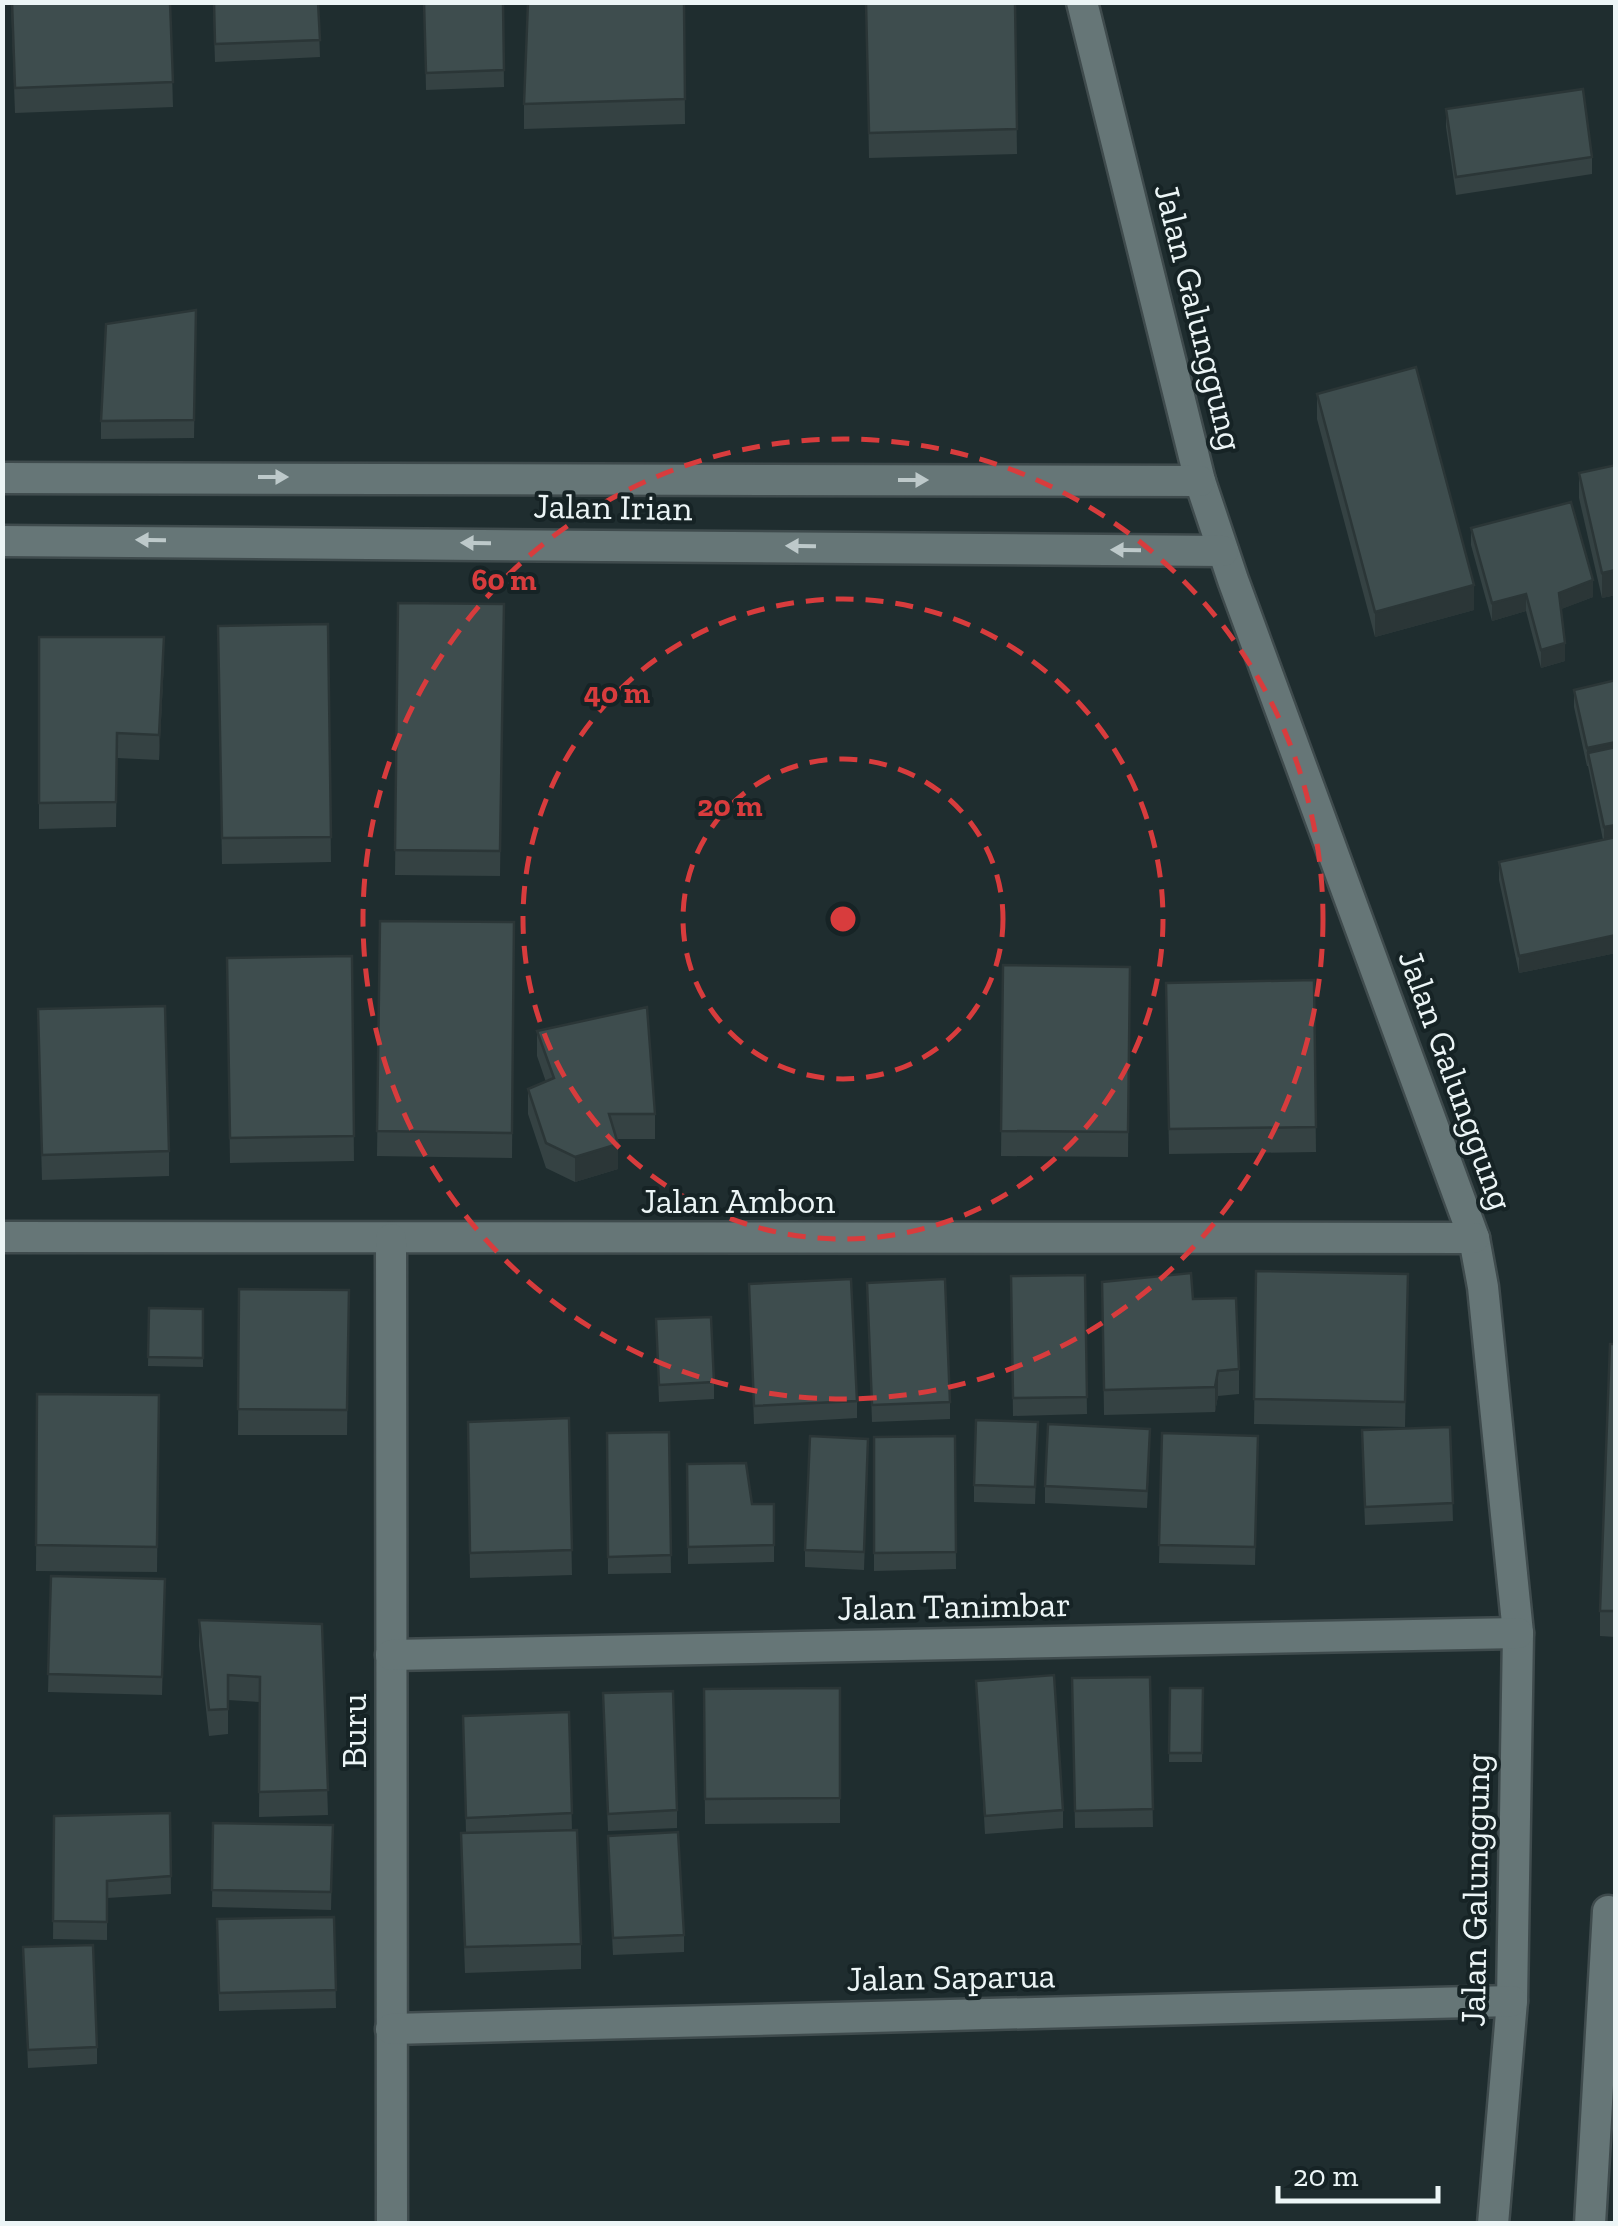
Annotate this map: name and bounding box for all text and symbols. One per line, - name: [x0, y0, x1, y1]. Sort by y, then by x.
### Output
- street label: Jalan Galunggung: [1146, 179, 1252, 455]
- one-way arrow: [258, 469, 290, 485]
- one-way arrow: [898, 472, 930, 488]
- street label: Jalan Irian: [533, 485, 693, 529]
- one-way arrow: [134, 532, 166, 548]
- one-way arrow: [459, 535, 491, 551]
- one-way arrow: [784, 538, 816, 554]
- one-way arrow: [1109, 542, 1141, 558]
- text: 60 m: [471, 562, 537, 598]
- text: 40 m: [584, 675, 650, 711]
- text: 20 m: [697, 788, 763, 824]
- centre of rings: [825, 901, 861, 937]
- street label: Jalan Galunggung: [1390, 944, 1522, 1216]
- street label: Jalan Ambon: [641, 1180, 835, 1222]
- street label: Jalan Tanimbar: [837, 1583, 1071, 1629]
- street label: Buru: [333, 1693, 375, 1769]
- street label: Jalan Galunggung: [1452, 1753, 1498, 2027]
- street label: Jalan Saparua: [846, 1954, 1056, 2000]
- scale bar: [1278, 2141, 1438, 2203]
- text: 20 m: [1293, 2158, 1359, 2194]

